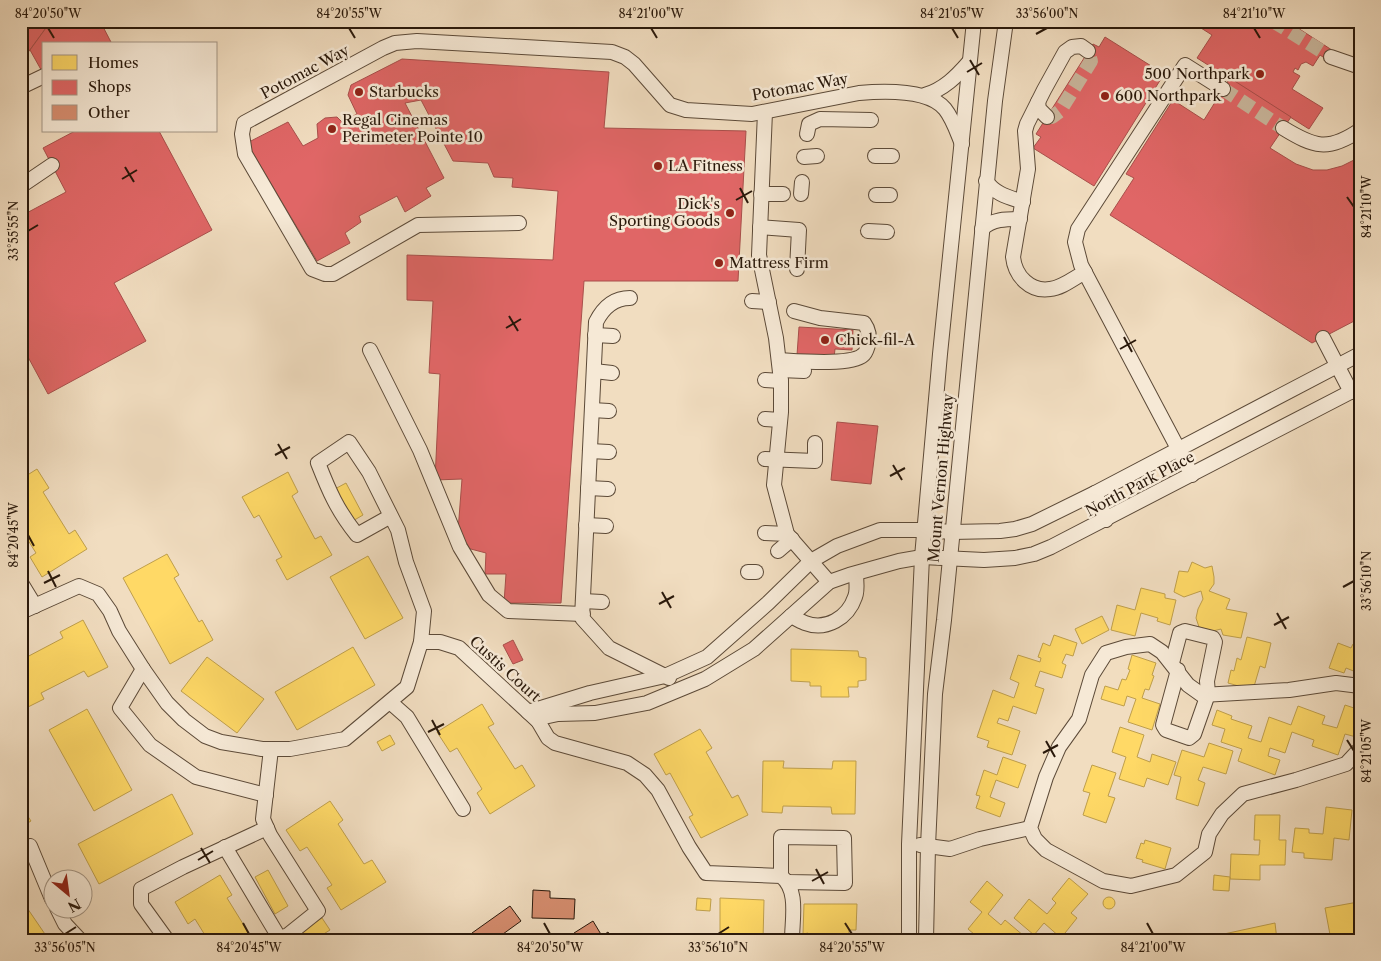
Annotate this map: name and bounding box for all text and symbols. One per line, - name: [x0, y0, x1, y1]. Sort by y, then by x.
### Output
- text: 84°20'50"W: [15, 6, 82, 21]
- text: 84°20'55"W: [316, 6, 383, 21]
- text: 84°21'00"W: [618, 6, 684, 21]
- text: 84°21'05"W: [920, 6, 985, 21]
- text: 33°56'00"N: [1016, 6, 1078, 21]
- text: 84°21'10"W: [1223, 6, 1286, 21]
- street label: Potomac Way: [257, 40, 353, 103]
- legend: [42, 42, 218, 132]
- text: Homes: [88, 53, 139, 72]
- place label: 500 Northpark: [1144, 64, 1251, 83]
- marker: 500 Northpark: [1254, 68, 1266, 80]
- street label: Potomac Way: [750, 69, 850, 104]
- text: Shops: [88, 77, 131, 96]
- place label: Starbucks: [369, 82, 439, 101]
- marker: Starbucks: [353, 86, 365, 98]
- place label: 600 Northpark: [1115, 86, 1222, 105]
- marker: 600 Northpark: [1099, 90, 1111, 102]
- text: Other: [88, 103, 131, 122]
- place label: Regal Cinemas Perimeter Pointe 10: [342, 110, 483, 146]
- marker: Regal Cinemas Perimeter Pointe 10: [326, 123, 338, 135]
- place label: LA Fitness: [668, 156, 743, 175]
- marker: LA Fitness: [652, 160, 664, 172]
- text: 84°21'10"W: [1359, 175, 1374, 238]
- place label: Dick's Sporting Goods: [609, 194, 720, 230]
- text: 33°55'55"N: [6, 201, 21, 261]
- marker: Dick's Sporting Goods: [724, 207, 736, 219]
- place label: Mattress Firm: [729, 253, 829, 272]
- marker: Mattress Firm: [713, 257, 725, 269]
- place label: Chick-fil-A: [835, 330, 916, 349]
- marker: Chick-fil-A: [819, 334, 831, 346]
- street label: Mount Vernon Highway: [924, 392, 957, 563]
- street label: North Park Place: [1082, 447, 1198, 520]
- text: 84°20'45"W: [6, 501, 21, 568]
- text: 33°56'10"N: [1359, 551, 1374, 611]
- street label: Custis Court: [466, 632, 545, 706]
- text: 84°21'05"W: [1359, 718, 1374, 783]
- north arrow: [42, 868, 92, 918]
- text: N: [65, 895, 84, 916]
- text: 33°56'05"N: [34, 940, 96, 955]
- text: 84°20'45"W: [216, 940, 283, 955]
- text: 84°20'50"W: [517, 940, 584, 955]
- text: 33°56'10"N: [688, 940, 748, 955]
- text: 84°20'55"W: [819, 940, 886, 955]
- text: 84°21'00"W: [1120, 940, 1186, 955]

